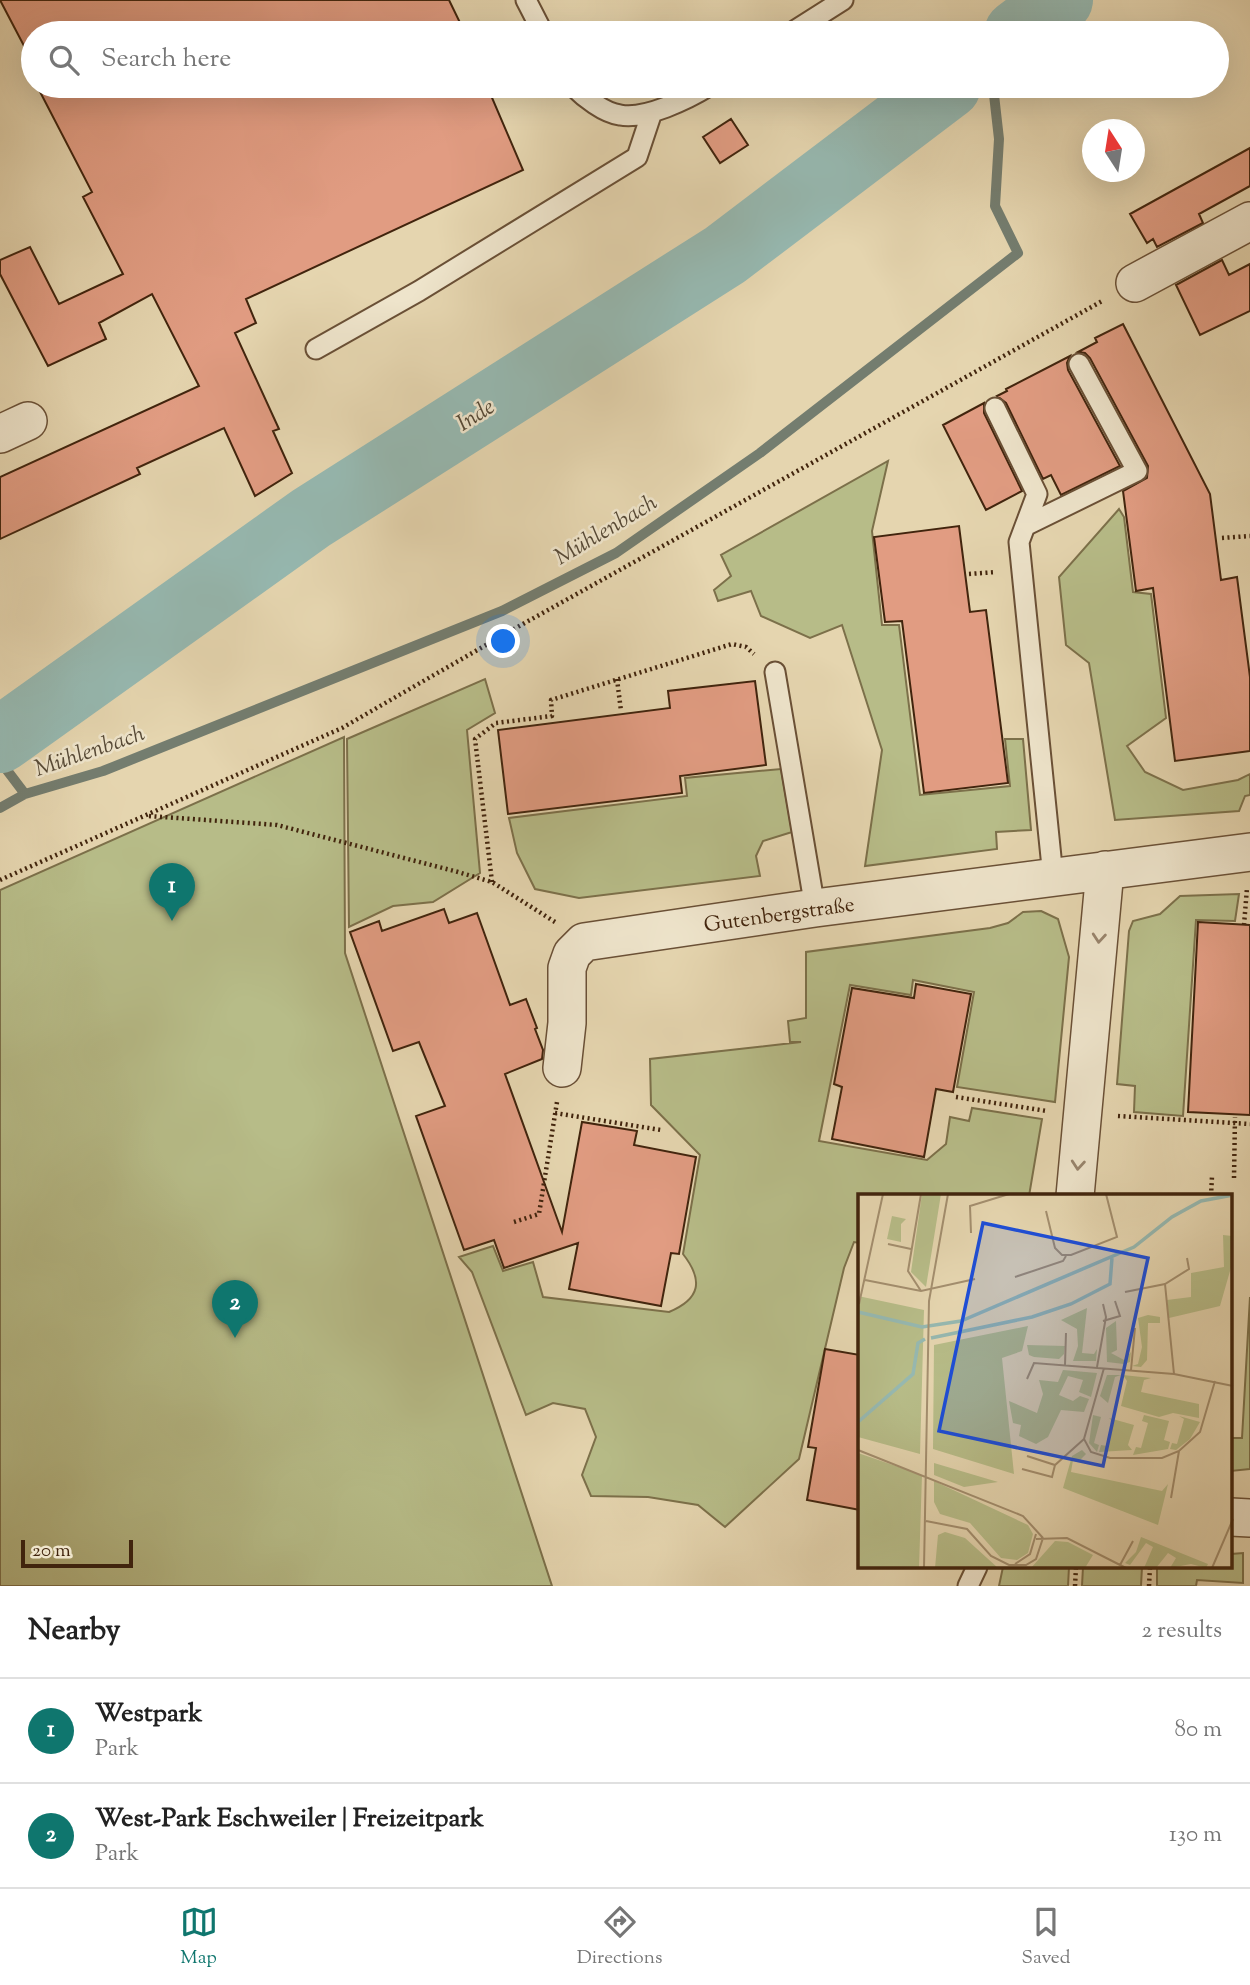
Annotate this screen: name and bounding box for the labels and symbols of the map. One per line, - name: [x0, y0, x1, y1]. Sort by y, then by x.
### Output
- north arrow: [1082, 119, 1145, 182]
- water label: Inde: [451, 392, 502, 441]
- water label: Mühlenbach: [549, 488, 664, 575]
- your location: [486, 624, 520, 658]
- water label: Mühlenbach: [30, 718, 149, 787]
- pin: 1: [149, 863, 195, 921]
- street label: Gutenbergstraße: [702, 891, 856, 941]
- one-way arrow: [1092, 933, 1107, 944]
- one-way arrow: [1071, 1160, 1086, 1171]
- inset map: [858, 1194, 1232, 1568]
- pin: 2: [212, 1280, 258, 1338]
- scale bar: [21, 1537, 133, 1569]

